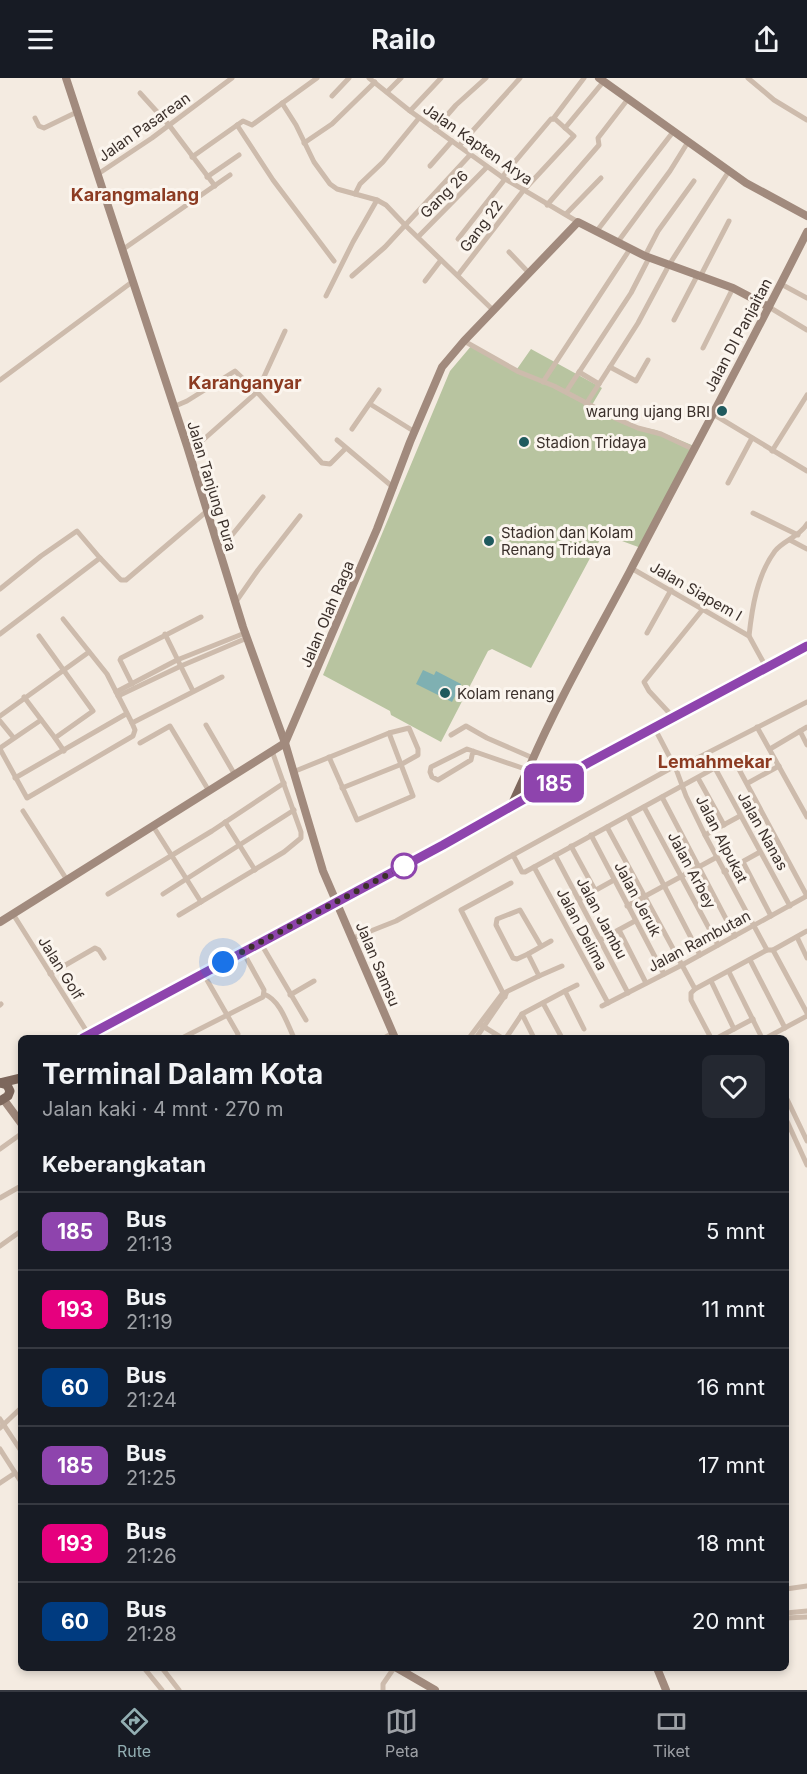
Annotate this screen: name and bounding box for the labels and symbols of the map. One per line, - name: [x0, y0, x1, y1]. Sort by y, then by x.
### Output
- street label: Jalan Pasarean: [94, 88, 194, 166]
- street label: Jalan Kapten Arya: [420, 99, 536, 189]
- street label: Gang 26: [416, 166, 472, 222]
- district label: Karangmalang: [71, 184, 199, 205]
- street label: Gang 22: [455, 196, 507, 256]
- street label: Jalan DI Panjaitan: [700, 275, 776, 395]
- district label: Karanganyar: [188, 372, 302, 393]
- place label: warung ujang BRI: [586, 402, 710, 421]
- marker: warung ujang BRI: [715, 404, 729, 418]
- street label: Jalan Tanjung Pura: [183, 419, 241, 553]
- place label: Stadion Tridaya: [536, 433, 646, 452]
- marker: Stadion Tridaya: [517, 435, 531, 449]
- place label: Stadion dan Kolam Renang Tridaya: [501, 523, 633, 559]
- marker: Stadion dan Kolam Renang Tridaya: [482, 534, 496, 548]
- street label: Jalan Siapem I: [647, 557, 745, 625]
- street label: Jalan Olah Raga: [296, 558, 358, 670]
- place label: Kolam renang: [457, 684, 554, 703]
- marker: Kolam renang: [438, 686, 452, 700]
- district label: Lemahmekar: [658, 751, 772, 772]
- line badge: 185: [520, 764, 588, 802]
- street label: Jalan Nanas: [734, 788, 792, 874]
- street label: Jalan Alpukat: [692, 792, 752, 886]
- street label: Jalan Arbey: [664, 828, 720, 912]
- unlabelled marker: [391, 853, 417, 879]
- street label: Jalan Jeruk: [610, 858, 666, 940]
- street label: Jalan Jambu: [572, 874, 632, 962]
- street label: Jalan Delima: [552, 885, 612, 973]
- street label: Jalan Rambutan: [644, 906, 754, 976]
- street label: Jalan Samsu: [352, 919, 404, 1009]
- street label: Jalan Golf: [34, 933, 88, 1004]
- your location: [208, 947, 238, 977]

